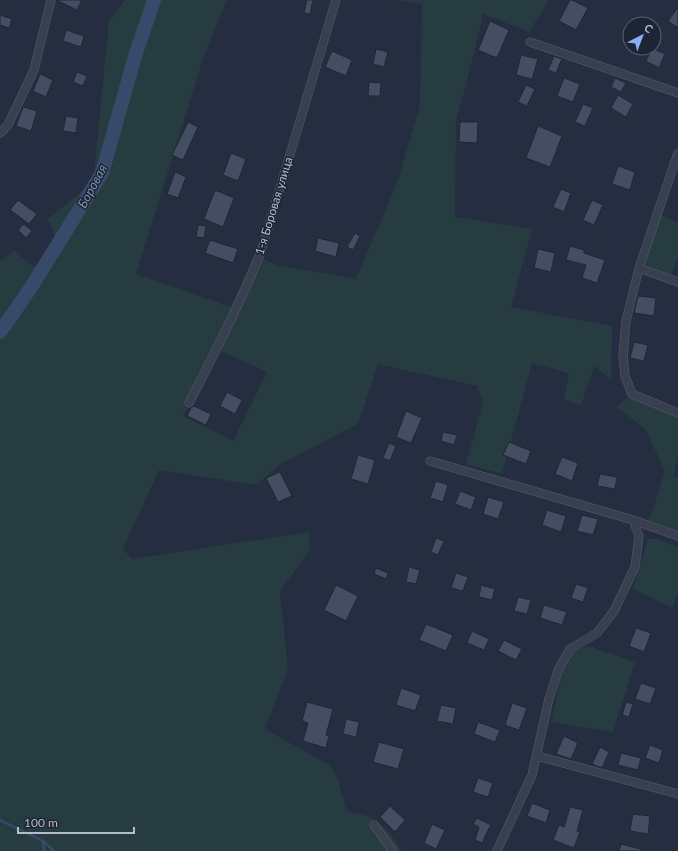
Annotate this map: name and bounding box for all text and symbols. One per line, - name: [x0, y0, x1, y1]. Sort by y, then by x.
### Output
- north arrow: [622, 16, 662, 56]
- text: С: [642, 21, 657, 36]
- street label: 1-я Боровая улица: [251, 155, 296, 257]
- water label: Боровая: [74, 161, 110, 211]
- scale bar: [18, 809, 134, 835]
- text: 100 m: [24, 815, 58, 830]

